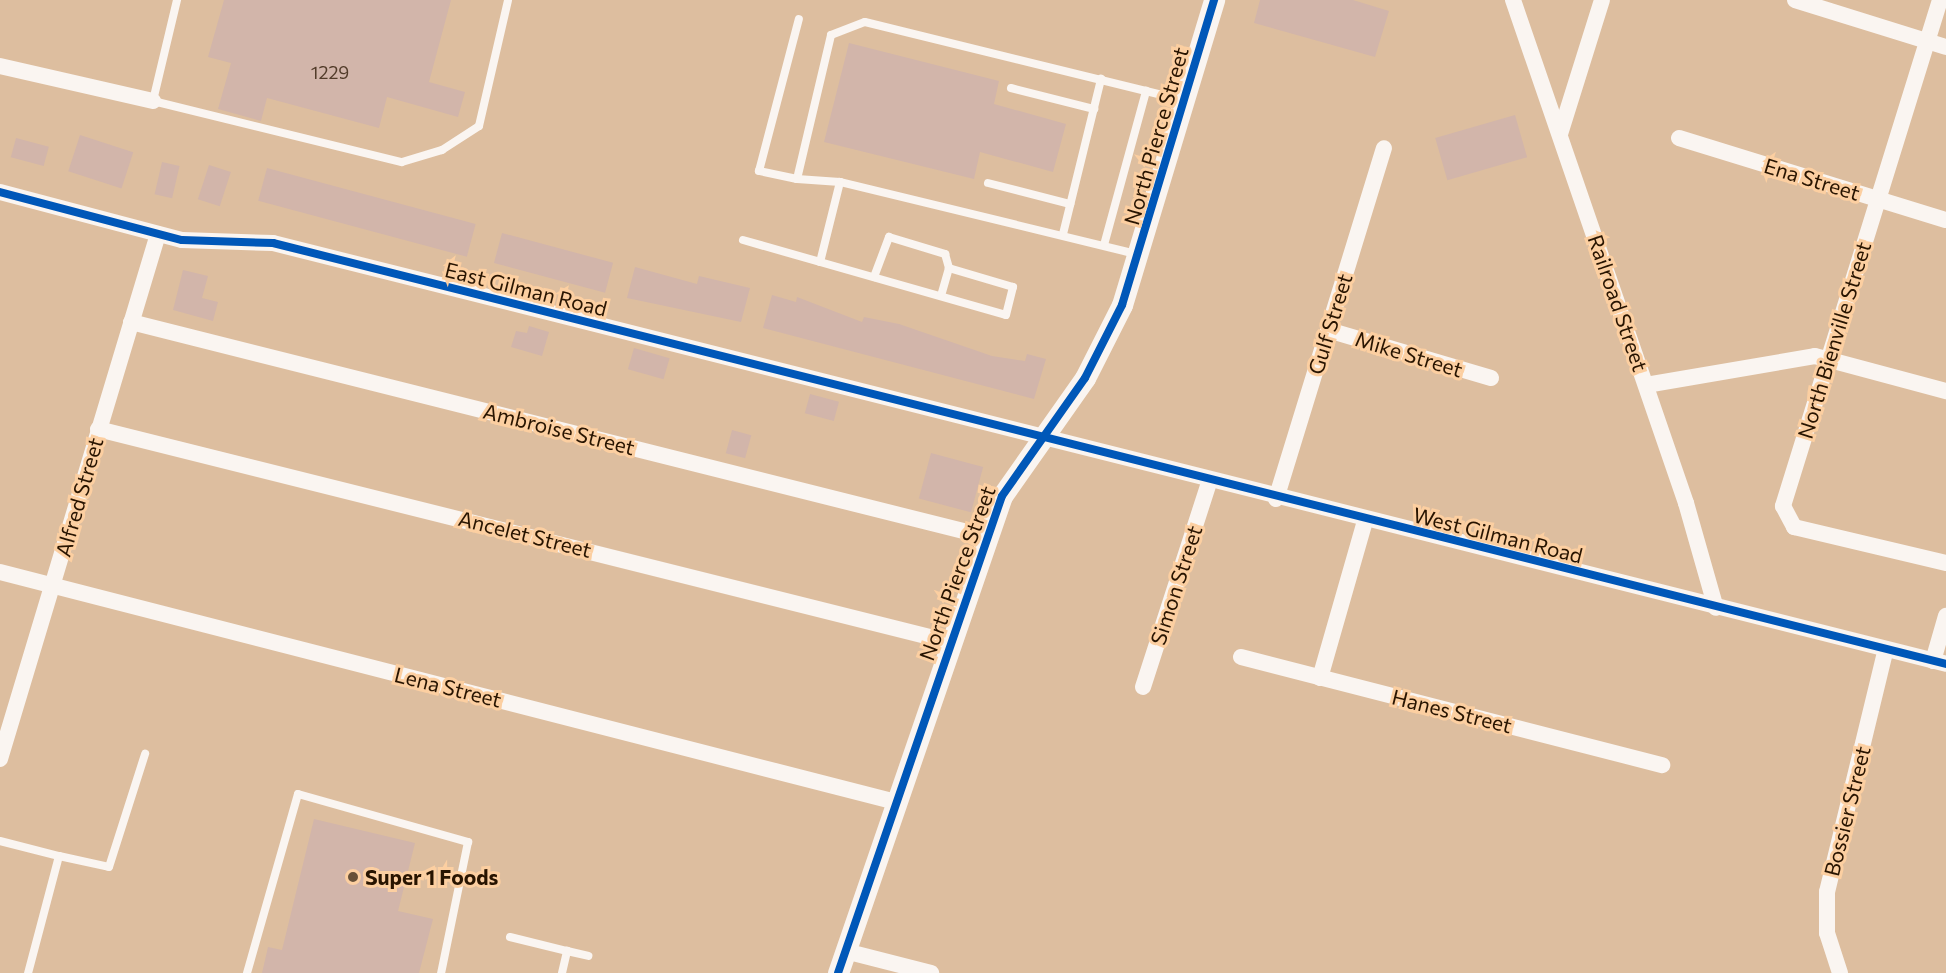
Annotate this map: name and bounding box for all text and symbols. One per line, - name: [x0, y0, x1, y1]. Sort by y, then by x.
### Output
- street label: North Pierce Street: [1119, 44, 1193, 228]
- house number: 1229: [311, 61, 349, 83]
- street label: Ena Street: [1761, 152, 1863, 206]
- street label: Railroad Street: [1583, 231, 1653, 375]
- street label: North Bienville Street: [1792, 239, 1876, 441]
- street label: East Gilman Road: [442, 257, 610, 321]
- street label: Gulf Street: [1303, 271, 1357, 377]
- street label: Mike Street: [1352, 326, 1466, 382]
- street label: Ambroise Street: [481, 398, 637, 460]
- street label: Alfred Street: [50, 435, 108, 559]
- street label: North Pierce Street: [914, 482, 1000, 664]
- street label: West Gilman Road: [1411, 502, 1585, 568]
- street label: Ancelet Street: [456, 505, 594, 563]
- street label: Simon Street: [1145, 522, 1207, 648]
- street label: Lena Street: [392, 662, 504, 712]
- street label: Hanes Street: [1389, 684, 1515, 738]
- street label: Bossier Street: [1819, 743, 1875, 879]
- place label: Super 1 Foods: [365, 864, 498, 890]
- marker: Super 1 Foods: [346, 870, 360, 884]

